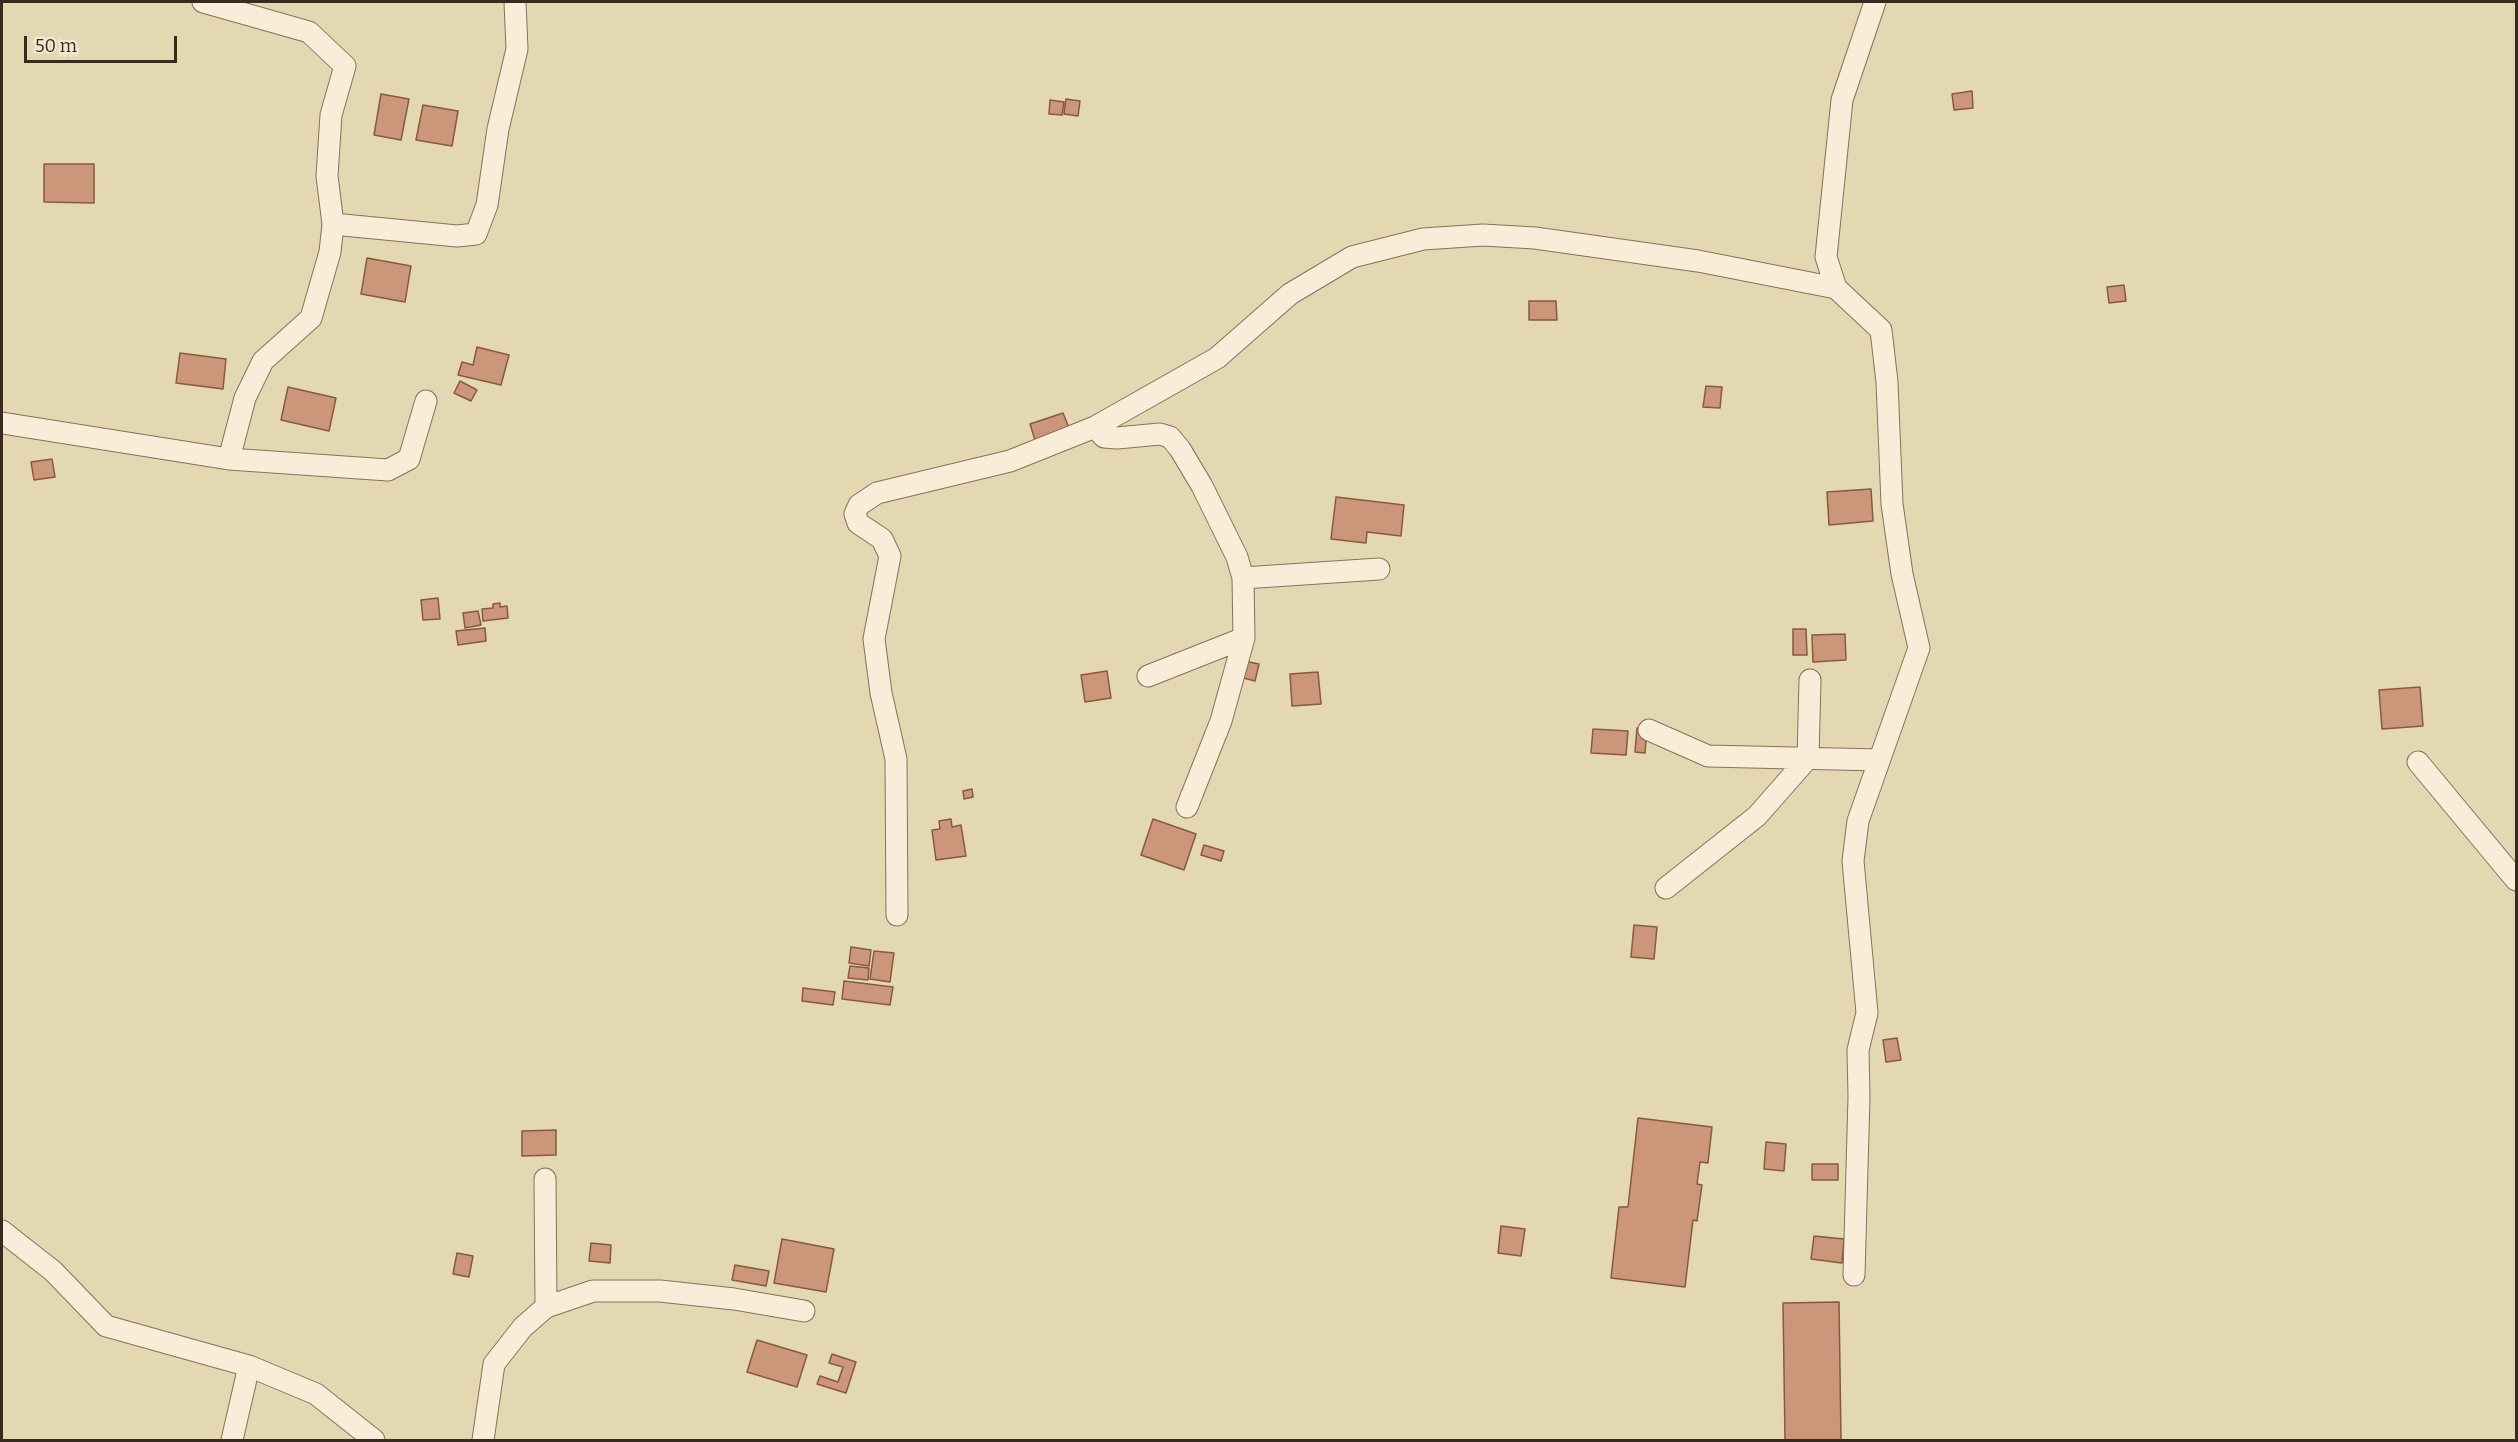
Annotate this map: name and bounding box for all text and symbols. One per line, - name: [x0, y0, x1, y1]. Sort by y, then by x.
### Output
- scale bar: [27, 24, 180, 62]
- text: 50 m: [35, 35, 77, 57]

